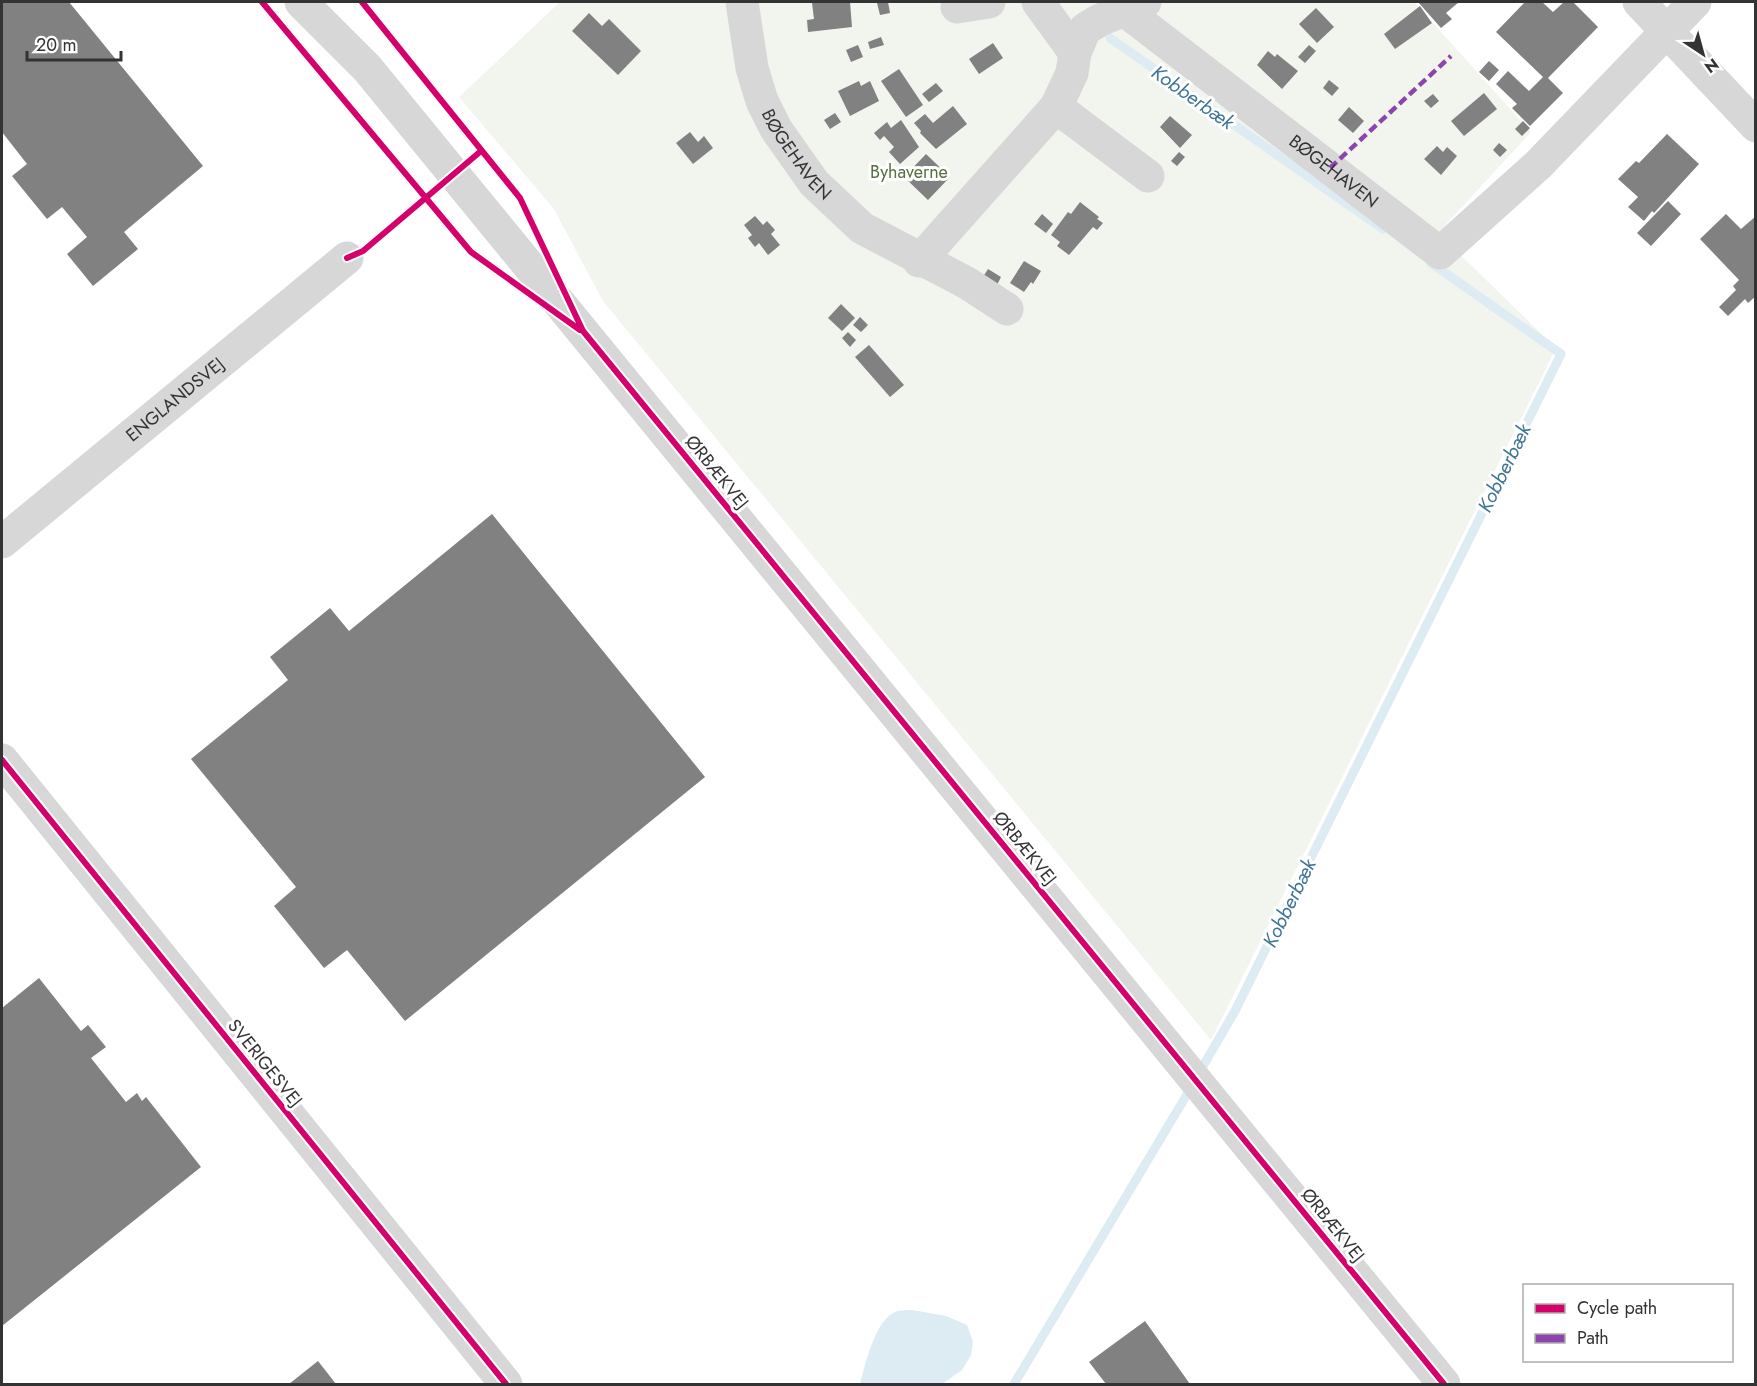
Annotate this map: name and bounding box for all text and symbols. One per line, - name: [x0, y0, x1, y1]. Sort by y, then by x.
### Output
- scale bar: [27, 24, 122, 62]
- north arrow: [1673, 24, 1733, 84]
- text: 20 m: [36, 32, 76, 58]
- text: N: [1700, 53, 1723, 79]
- water label: Kobberbæk: [1145, 58, 1241, 137]
- street label: BØGEHAVEN: [755, 104, 837, 206]
- street label: BØGEHAVEN: [1283, 128, 1384, 214]
- park label: Byhaverne: [870, 159, 948, 185]
- street label: ENGLANDSVEJ: [120, 351, 230, 448]
- water label: Kobberbæk: [1471, 418, 1539, 517]
- street label: ØRBÆKVEJ: [679, 430, 755, 514]
- street label: ØRBÆKVEJ: [987, 806, 1063, 890]
- water label: Kobberbæk: [1256, 853, 1324, 952]
- street label: SVERIGESVEJ: [222, 1014, 308, 1112]
- street label: ØRBÆKVEJ: [1295, 1183, 1371, 1267]
- legend: [1523, 1284, 1733, 1362]
- text: Cycle path: [1577, 1295, 1657, 1321]
- text: Path: [1577, 1325, 1609, 1351]

